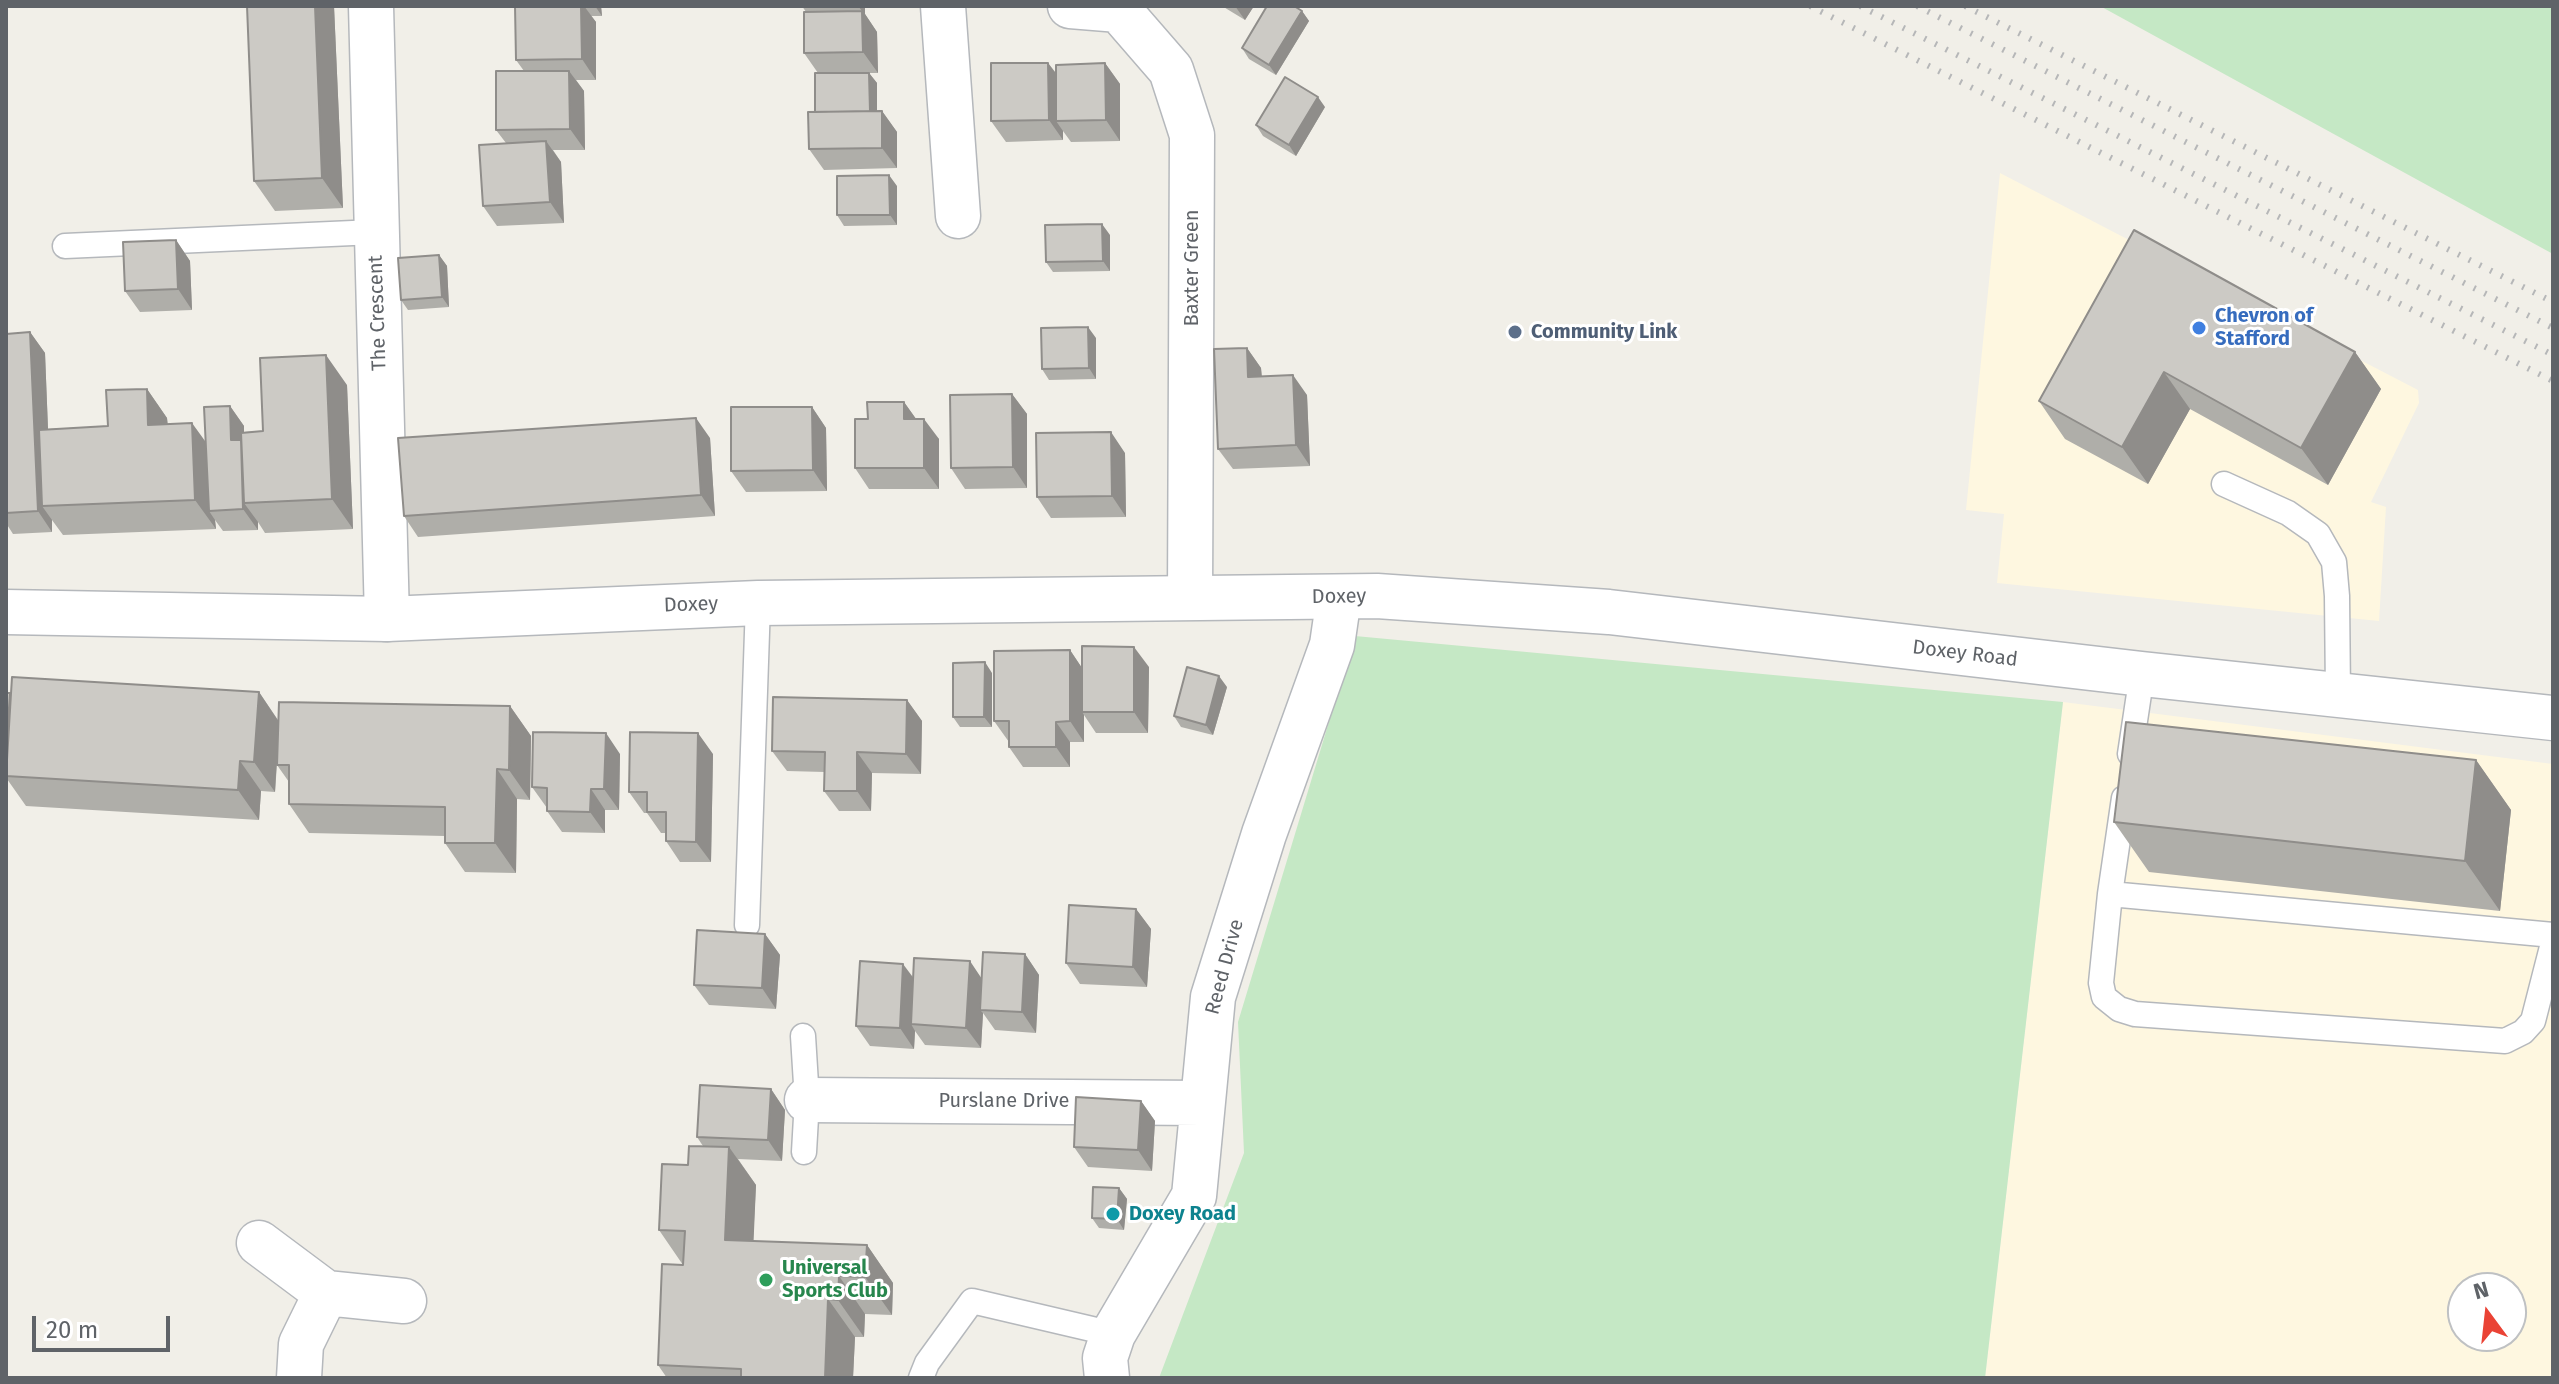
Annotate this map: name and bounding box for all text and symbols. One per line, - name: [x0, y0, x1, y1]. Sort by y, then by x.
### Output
- street label: Baxter Green: [1180, 210, 1204, 326]
- street label: The Crescent: [364, 255, 392, 371]
- place label: Chevron of Stafford: [2215, 304, 2313, 351]
- marker: Chevron of Stafford: [2190, 319, 2208, 337]
- place label: Community Link: [1531, 320, 1677, 344]
- marker: Community Link: [1506, 323, 1524, 341]
- street label: Doxey: [1312, 585, 1366, 609]
- street label: Doxey: [663, 592, 719, 618]
- street label: Doxey Road: [1911, 636, 2019, 672]
- street label: Reed Drive: [1201, 917, 1249, 1017]
- street label: Purslane Drive: [939, 1089, 1069, 1113]
- place label: Doxey Road: [1129, 1202, 1236, 1226]
- marker: Doxey Road: [1104, 1205, 1122, 1223]
- place label: Universal Sports Club: [782, 1256, 888, 1303]
- marker: Universal Sports Club: [757, 1271, 775, 1289]
- north arrow: [2447, 1272, 2527, 1352]
- text: N: [2471, 1275, 2492, 1305]
- scale bar: [36, 1300, 174, 1350]
- text: 20 m: [46, 1316, 98, 1344]

